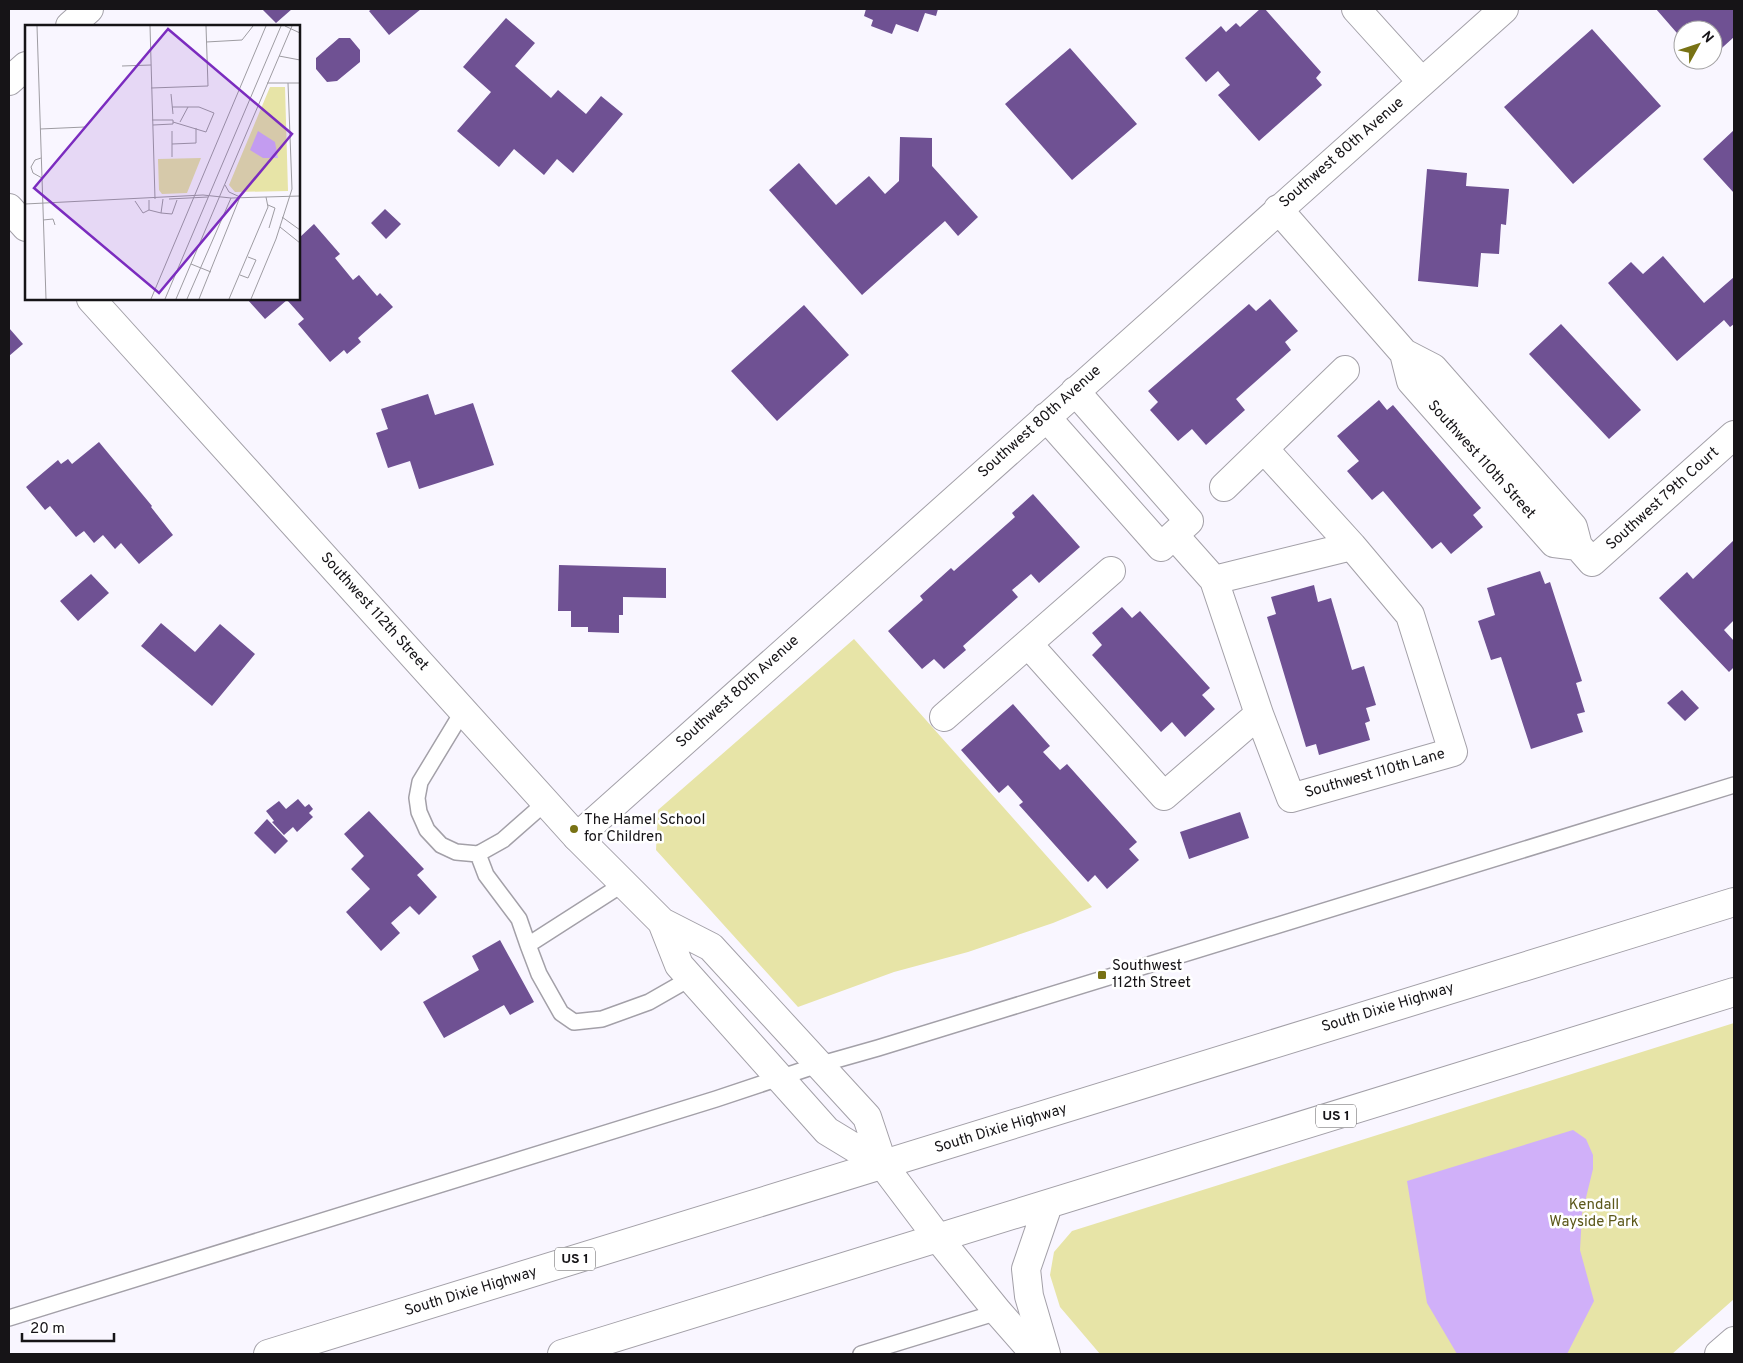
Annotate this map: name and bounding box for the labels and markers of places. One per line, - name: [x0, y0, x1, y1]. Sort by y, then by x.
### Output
- place label: The Hamel School for Children: [584, 811, 705, 847]
- marker: The Hamel School for Children: [568, 823, 580, 835]
- place label: Southwest 112th Street: [1112, 957, 1191, 993]
- marker: Southwest 112th Street: [1096, 969, 1108, 981]

